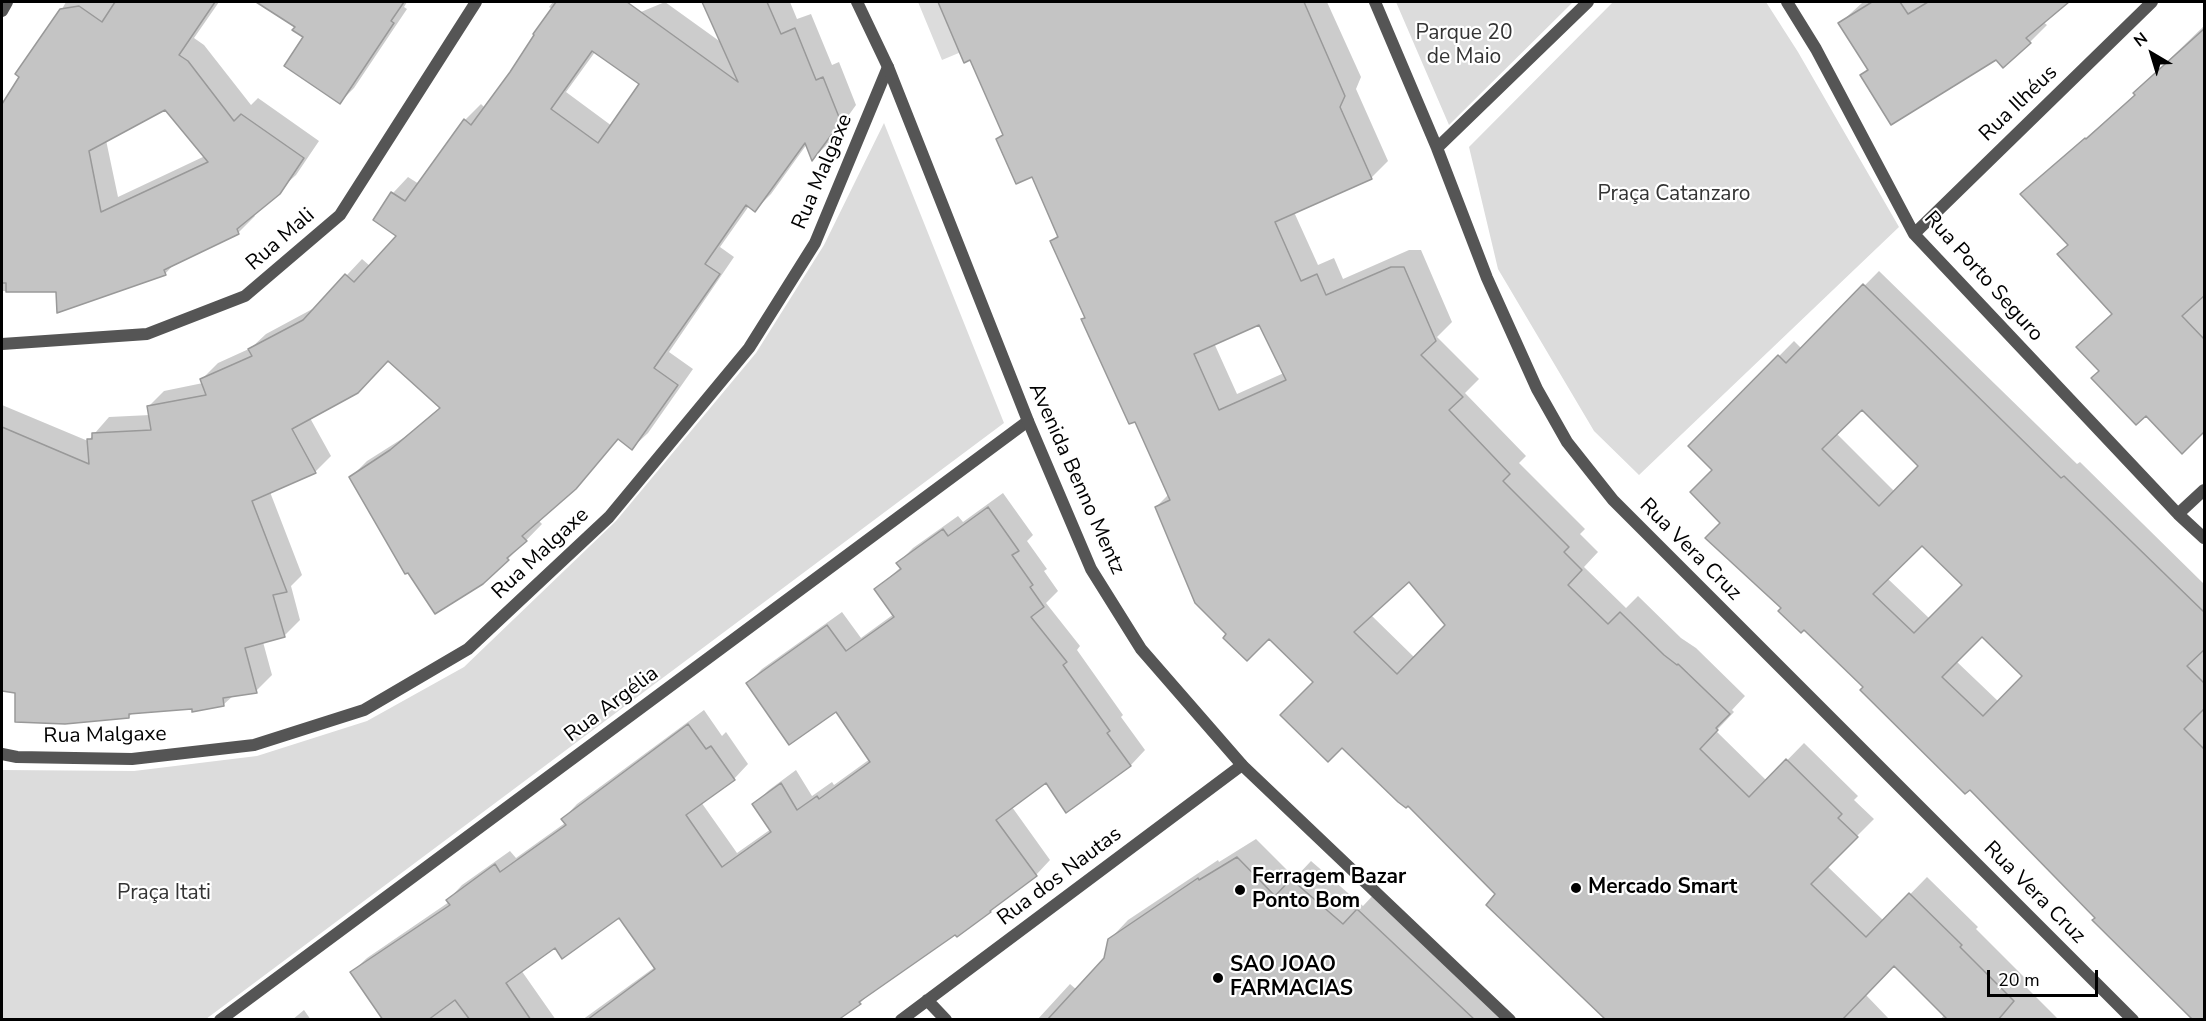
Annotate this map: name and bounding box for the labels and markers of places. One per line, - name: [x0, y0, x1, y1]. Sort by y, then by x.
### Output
- place label: Ferragem Bazar Ponto Bom: [1252, 865, 1406, 915]
- place label: Mercado Smart: [1588, 875, 1737, 901]
- marker: Mercado Smart: [1569, 881, 1583, 895]
- marker: Ferragem Bazar Ponto Bom: [1233, 883, 1247, 897]
- place label: SAO JOAO FARMACIAS: [1230, 953, 1353, 1003]
- marker: SAO JOAO FARMACIAS: [1211, 971, 1225, 985]

